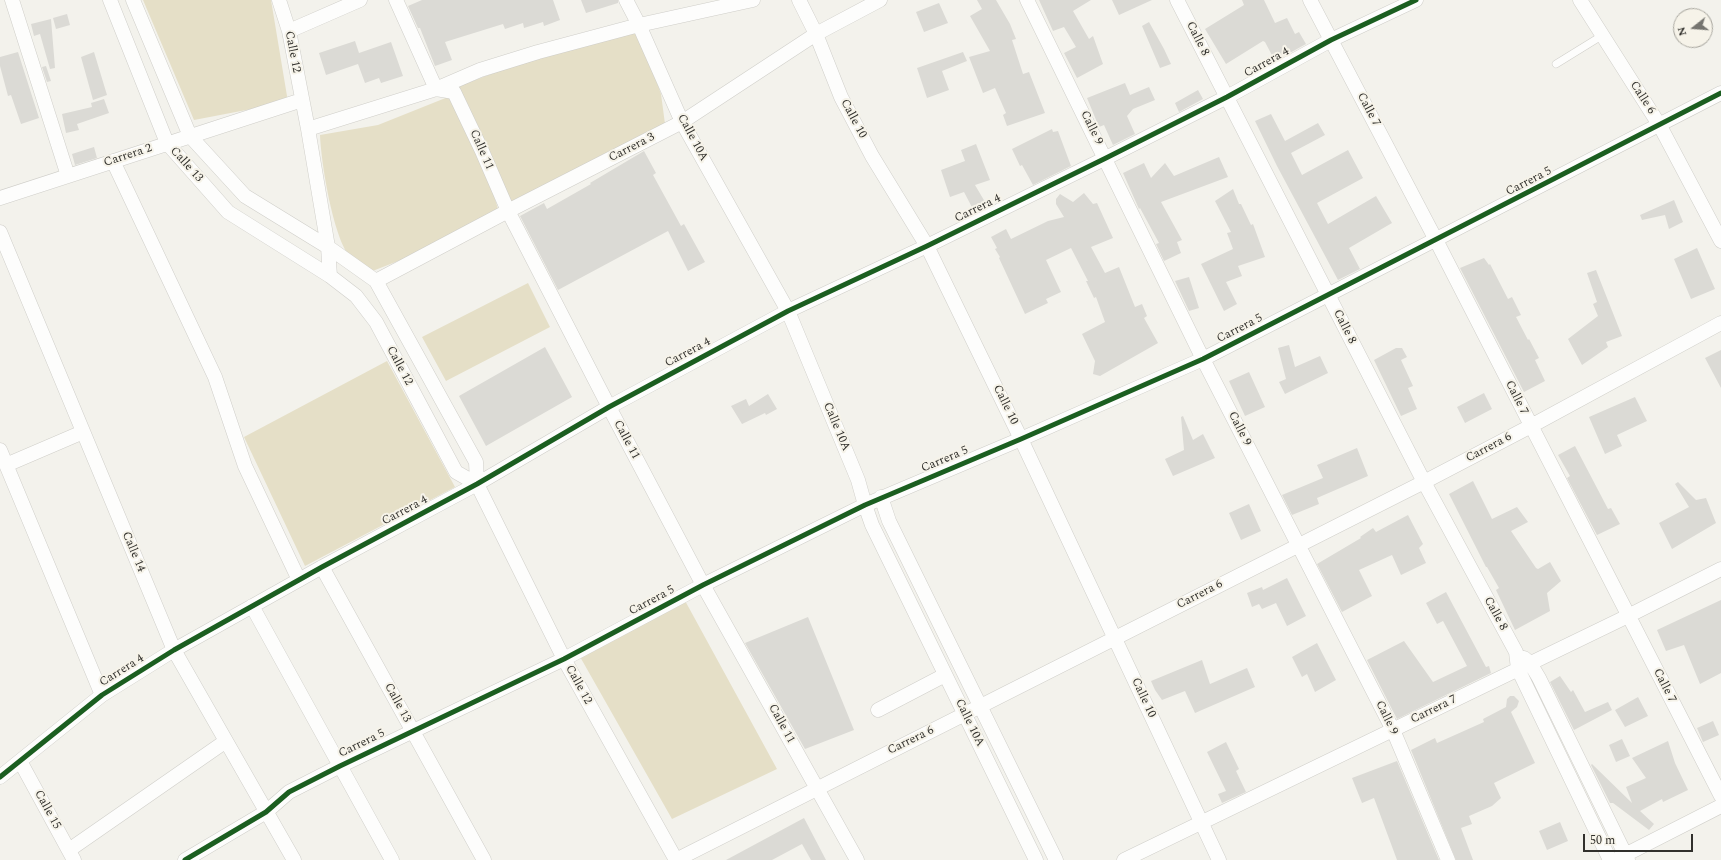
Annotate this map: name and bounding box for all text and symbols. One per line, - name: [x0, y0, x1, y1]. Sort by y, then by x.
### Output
- north arrow: [1673, 8, 1713, 48]
- street label: Calle 8: [1182, 20, 1212, 58]
- text: N: [1673, 25, 1691, 38]
- street label: Calle 12: [281, 30, 303, 74]
- street label: Carrera 4: [1242, 45, 1292, 81]
- street label: Calle 6: [1626, 79, 1658, 117]
- street label: Calle 7: [1353, 91, 1383, 129]
- street label: Calle 10: [837, 97, 869, 141]
- street label: Calle 9: [1077, 108, 1105, 148]
- street label: Calle 10A: [674, 112, 710, 164]
- street label: Calle 11: [466, 128, 496, 172]
- street label: Carrera 3: [607, 130, 657, 166]
- street label: Carrera 2: [102, 141, 154, 171]
- street label: Calle 13: [166, 144, 206, 186]
- street label: Carrera 5: [1504, 164, 1554, 200]
- street label: Carrera 4: [953, 192, 1003, 226]
- street label: Calle 8: [1329, 308, 1359, 346]
- street label: Carrera 5: [1215, 311, 1265, 347]
- street label: Carrera 4: [663, 335, 713, 371]
- street label: Calle 12: [383, 344, 415, 388]
- street label: Calle 7: [1501, 379, 1531, 417]
- street label: Calle 10: [989, 383, 1021, 427]
- street label: Calle 10A: [819, 401, 853, 453]
- street label: Calle 9: [1224, 410, 1254, 448]
- street label: Calle 11: [610, 418, 642, 462]
- street label: Carrera 6: [1464, 430, 1514, 466]
- street label: Carrera 5: [919, 444, 971, 476]
- street label: Carrera 4: [380, 493, 430, 529]
- street label: Calle 14: [118, 530, 148, 574]
- street label: Carrera 6: [1175, 577, 1225, 613]
- street label: Carrera 5: [627, 583, 677, 619]
- street label: Calle 8: [1480, 595, 1510, 633]
- street label: Carrera 4: [97, 652, 147, 690]
- street label: Calle 12: [561, 663, 595, 707]
- street label: Calle 7: [1649, 667, 1679, 705]
- street label: Calle 10: [1128, 676, 1158, 720]
- street label: Calle 13: [380, 681, 414, 725]
- street label: Carrera 7: [1409, 693, 1459, 727]
- street label: Calle 10A: [951, 697, 987, 749]
- street label: Calle 9: [1372, 698, 1400, 738]
- street label: Calle 11: [764, 702, 798, 746]
- street label: Carrera 6: [886, 724, 936, 758]
- street label: Carrera 5: [337, 727, 387, 761]
- street label: Calle 15: [30, 788, 64, 832]
- scale bar: [1585, 826, 1695, 852]
- text: 50 m: [1590, 831, 1615, 850]

